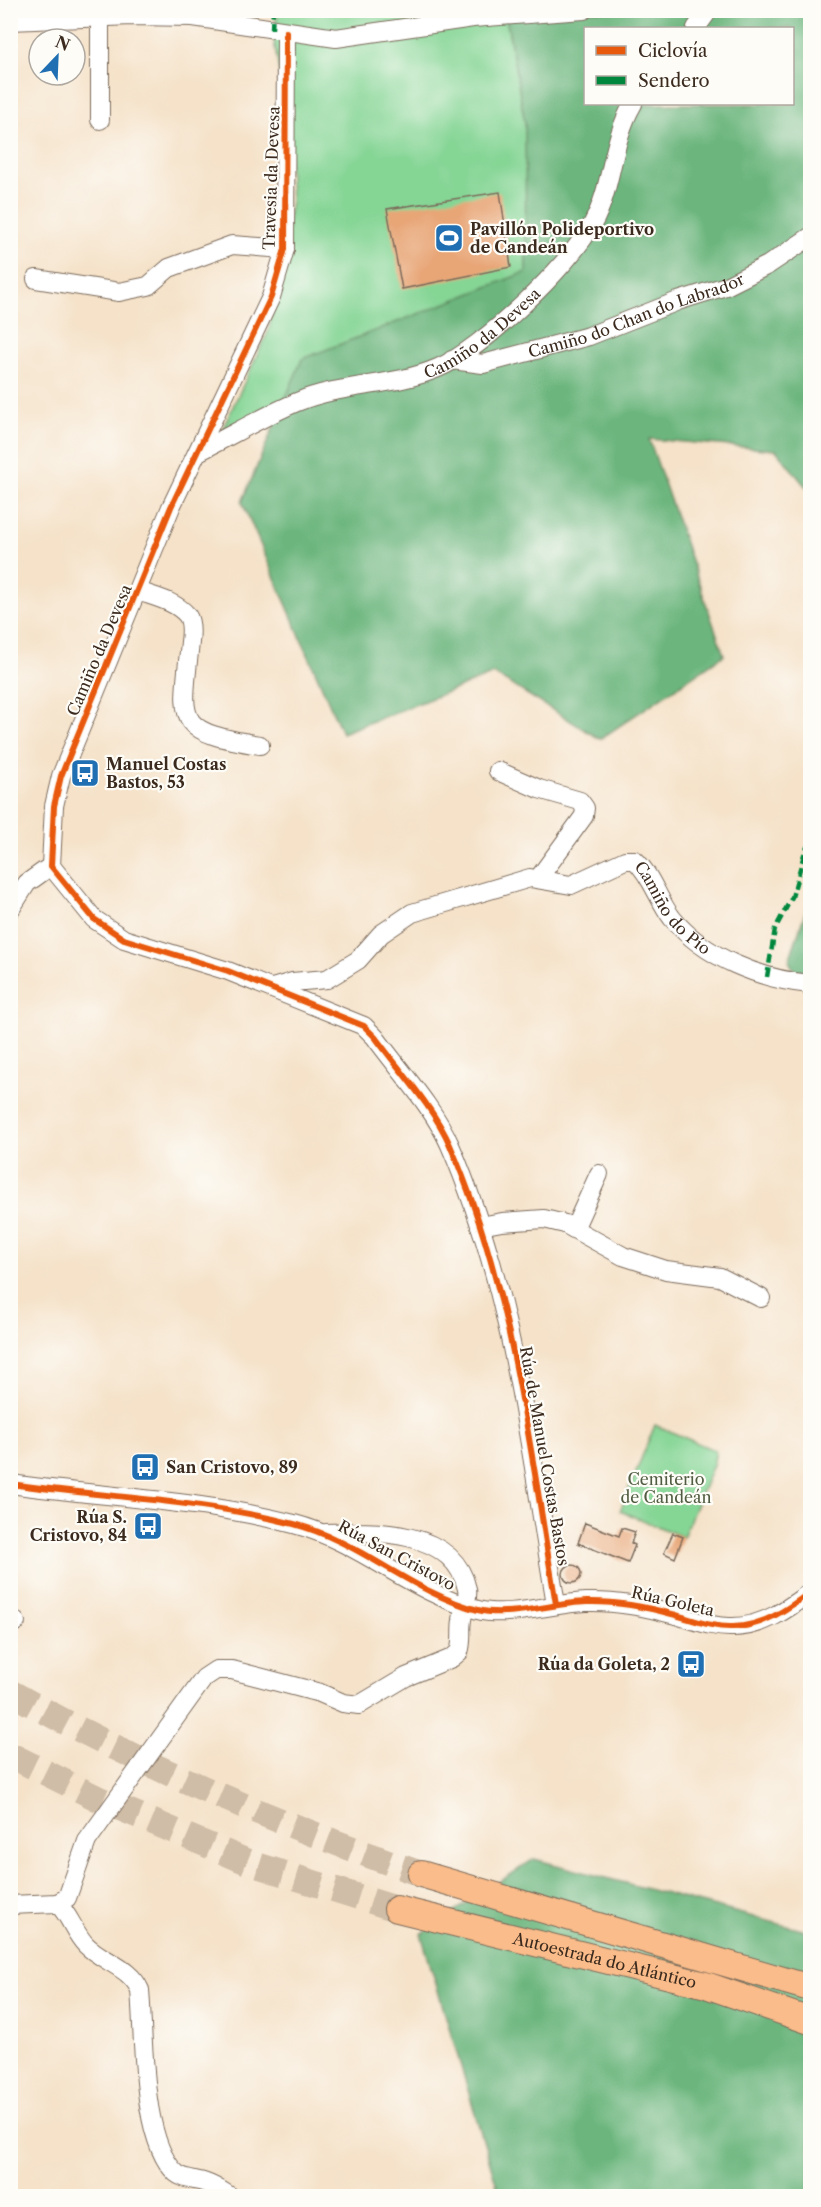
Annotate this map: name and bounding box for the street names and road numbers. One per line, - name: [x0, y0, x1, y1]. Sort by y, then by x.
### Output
- street label: Travesia da Devesa: [258, 105, 284, 250]
- street label: Camiño do Chan do Labrador: [526, 269, 748, 362]
- street label: Camiño da Devesa: [421, 283, 545, 383]
- street label: Camiño da Devesa: [62, 581, 136, 719]
- street label: Camiño do Pío: [630, 857, 715, 959]
- street label: Rúa de Manuel Costas Bastos: [516, 1345, 574, 1567]
- street label: Rúa San Cristovo: [335, 1516, 459, 1594]
- street label: Rúa Goleta: [630, 1582, 717, 1620]
- street label: Autoestrada do Atlántico: [510, 1928, 699, 1992]

